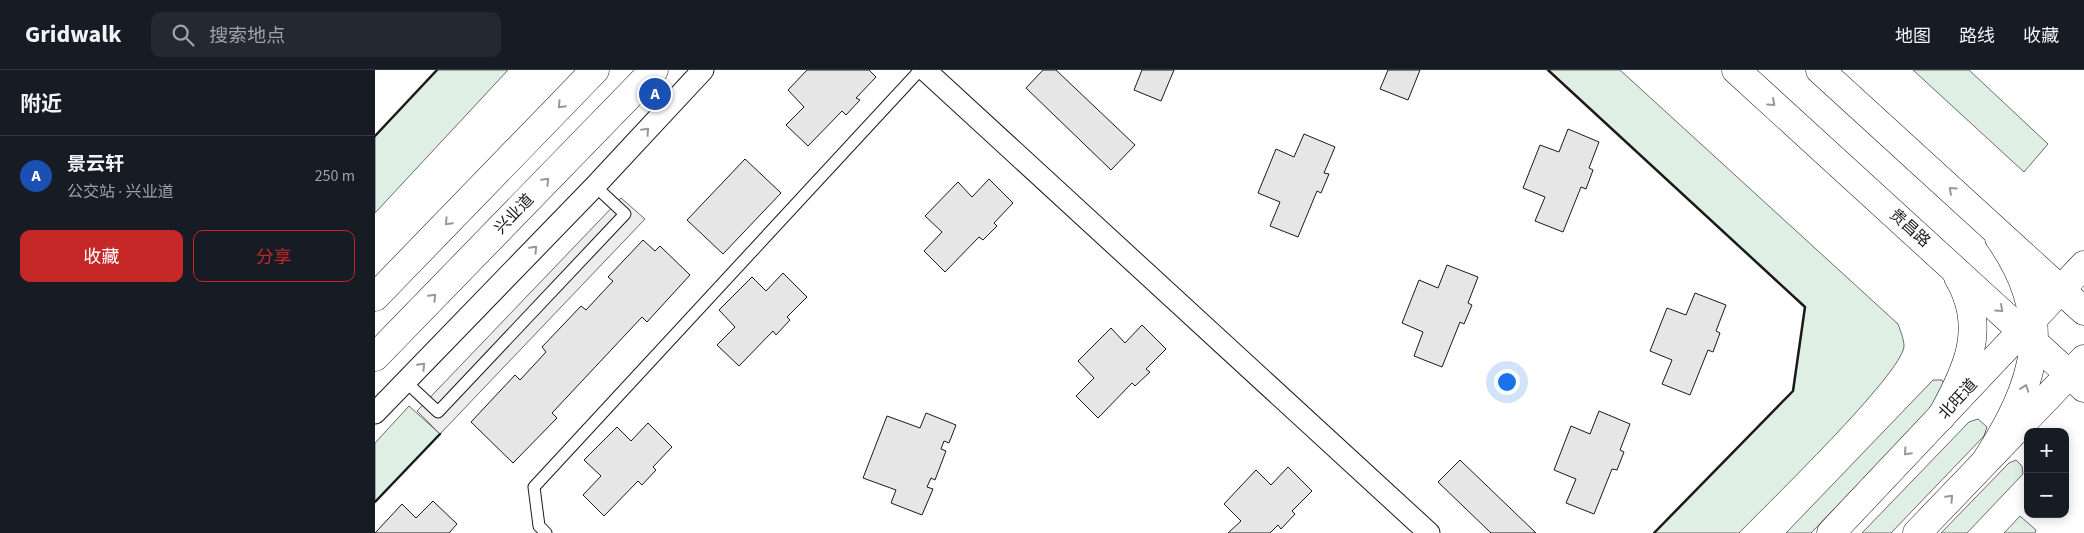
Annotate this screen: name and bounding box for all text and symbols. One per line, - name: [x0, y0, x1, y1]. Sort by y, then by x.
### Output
- search box: [151, 12, 501, 57]
- text: Gridwalk: [25, 17, 121, 52]
- icon: search: [169, 21, 197, 49]
- text: 搜索地点: [209, 23, 285, 50]
- text: 地图: [1895, 24, 1931, 49]
- text: 路线: [1959, 24, 1995, 49]
- text: 收藏: [2023, 24, 2059, 49]
- pin: A: [639, 75, 671, 113]
- text: 附近: [20, 89, 62, 119]
- one-way arrow: [1766, 97, 1775, 106]
- one-way arrow: [558, 99, 567, 108]
- one-way arrow: [640, 127, 649, 136]
- text: 景云轩: [67, 151, 124, 178]
- text: A: [31, 165, 41, 187]
- text: 250 m: [315, 165, 355, 187]
- one-way arrow: [541, 177, 550, 186]
- text: 公交站 · 兴业道: [67, 181, 173, 203]
- one-way arrow: [1949, 187, 1958, 196]
- street label: 兴业道: [489, 189, 539, 239]
- street label: 贵昌路: [1885, 204, 1935, 252]
- one-way arrow: [445, 216, 454, 225]
- button: 收藏: [20, 230, 183, 282]
- button: 分享: [193, 230, 355, 282]
- one-way arrow: [528, 245, 537, 254]
- one-way arrow: [427, 294, 436, 303]
- one-way arrow: [1995, 303, 2004, 312]
- one-way arrow: [416, 362, 425, 371]
- your location: [1494, 369, 1520, 395]
- street label: 北旺道: [1934, 374, 1982, 424]
- one-way arrow: [2020, 385, 2030, 393]
- map controls: [2024, 428, 2069, 518]
- button: +: [2024, 428, 2069, 473]
- one-way arrow: [1904, 447, 1913, 456]
- button: −: [2024, 473, 2069, 518]
- one-way arrow: [1945, 494, 1954, 503]

